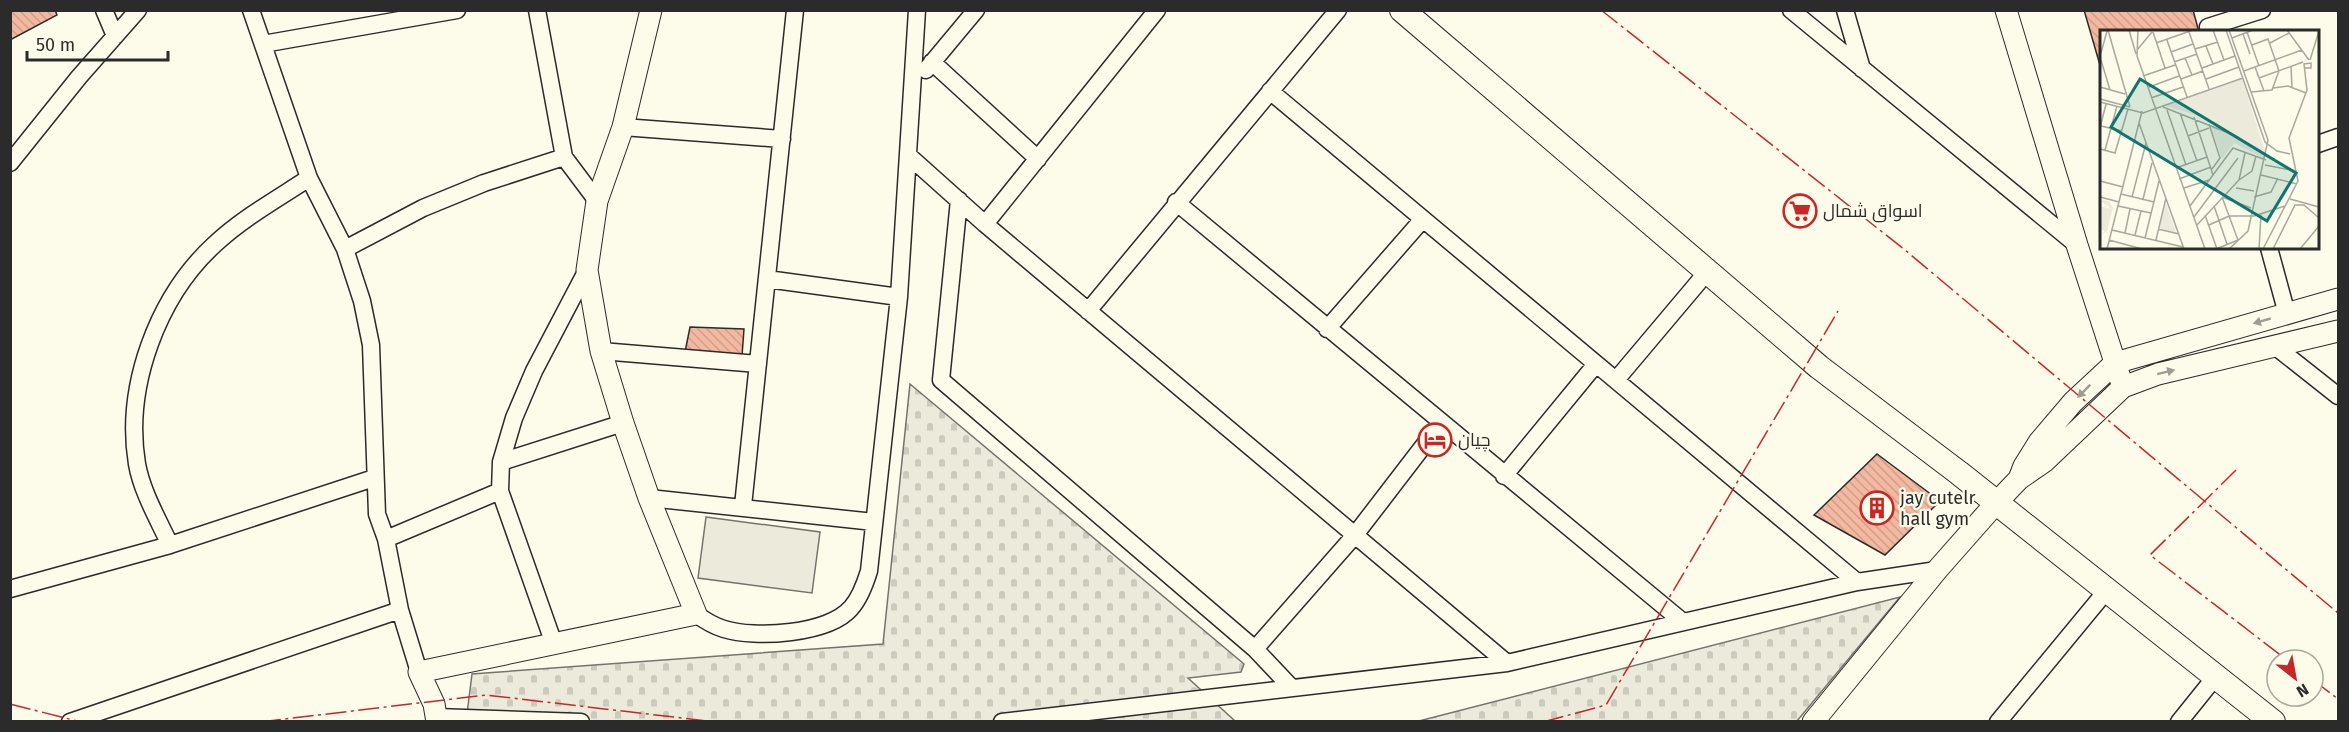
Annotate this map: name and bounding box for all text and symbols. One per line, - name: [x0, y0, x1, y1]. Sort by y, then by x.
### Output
- scale bar: [27, 24, 168, 62]
- inset map: [2100, 30, 2319, 249]
- text: 50 m: [36, 34, 75, 56]
- supermarket icon: اسواق شمال: [1782, 193, 1818, 229]
- place label: اسواق شمال: [1823, 200, 1923, 223]
- one-way arrow: [2253, 317, 2271, 326]
- one-way arrow: [2157, 367, 2175, 377]
- one-way arrow: [2077, 384, 2091, 398]
- hotel icon: چيان: [1417, 422, 1453, 458]
- place label: چيان: [1458, 429, 1491, 452]
- place label: jay cutelr hall gym: [1899, 487, 1975, 530]
- building icon: jay cutelr hall gym: [1859, 490, 1895, 526]
- north arrow: [2265, 648, 2325, 708]
- text: N: [2293, 680, 2312, 701]

